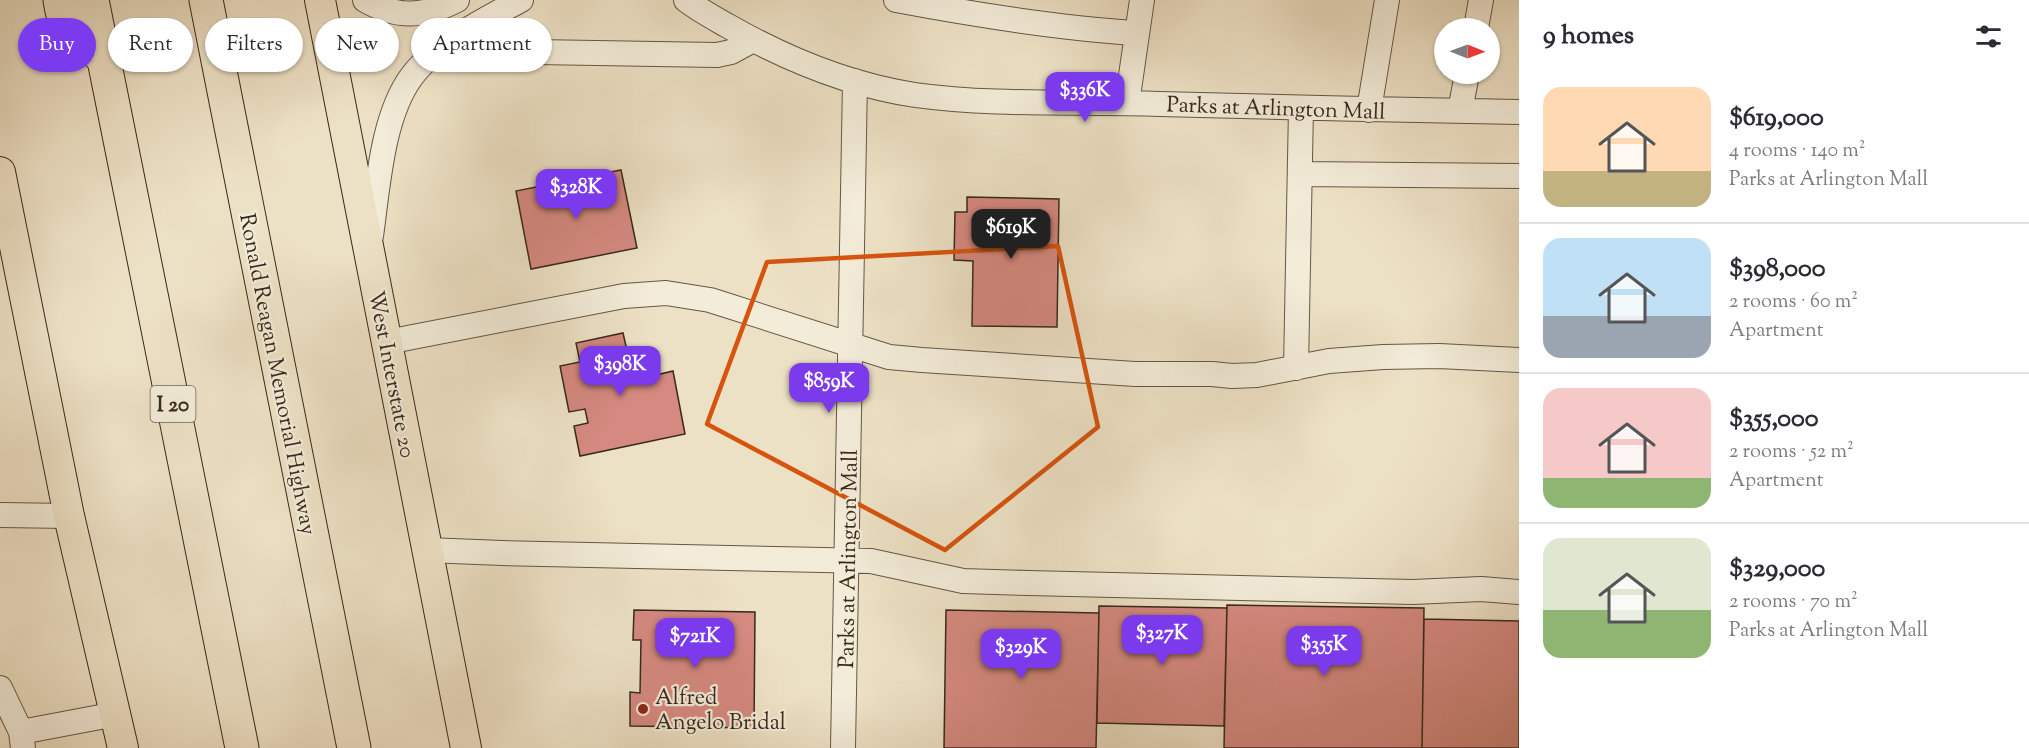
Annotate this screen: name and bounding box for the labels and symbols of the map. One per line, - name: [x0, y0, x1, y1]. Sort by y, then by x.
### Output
- north arrow: [1434, 18, 1500, 84]
- pin: $336K: [1043, 72, 1127, 123]
- street label: Parks at Arlington Mall: [1166, 90, 1386, 130]
- pin: $328K: [534, 169, 618, 220]
- pin: $619K: [969, 209, 1053, 260]
- street label: Ronald Reagan Memorial Highway: [229, 211, 323, 538]
- street label: West Interstate 20: [358, 288, 422, 461]
- pin: $398K: [578, 346, 662, 397]
- pin: $859K: [787, 363, 871, 414]
- road number: I 20: [150, 386, 195, 422]
- street label: Parks at Arlington Mall: [832, 449, 868, 669]
- pin: $327K: [1120, 615, 1204, 666]
- pin: $721K: [653, 618, 737, 669]
- pin: $355K: [1282, 626, 1366, 677]
- pin: $329K: [979, 629, 1063, 680]
- place label: Alfred Angelo Bridal: [655, 683, 786, 740]
- marker: Alfred Angelo Bridal: [636, 702, 650, 716]

